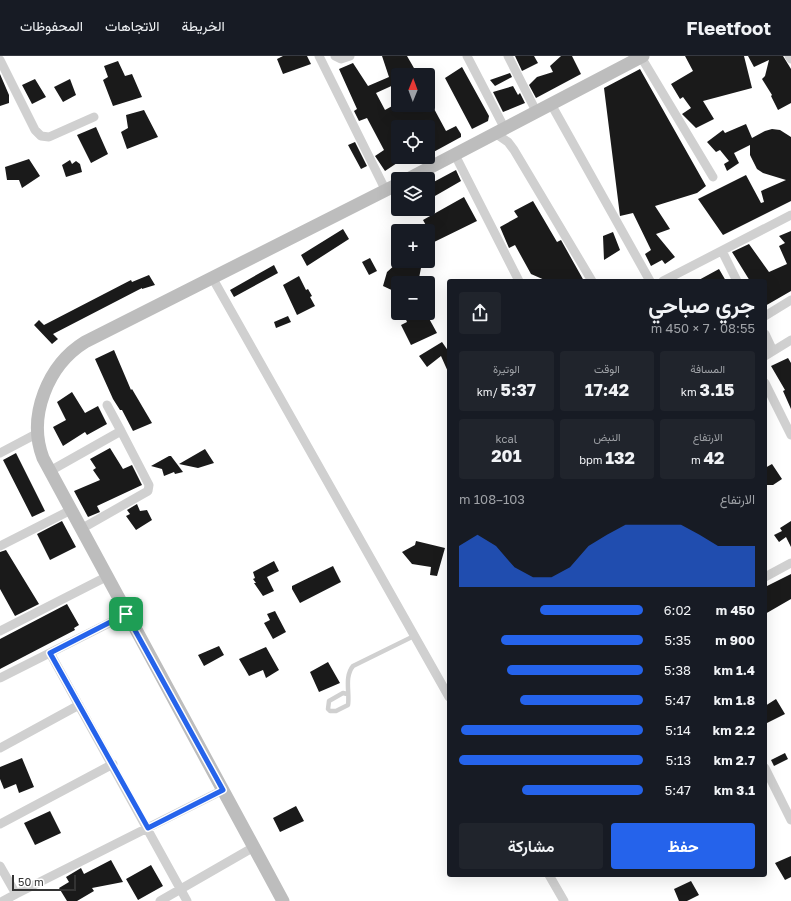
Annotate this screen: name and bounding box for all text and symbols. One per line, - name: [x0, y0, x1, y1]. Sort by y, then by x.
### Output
- text: Fleetfoot: [686, 16, 771, 39]
- text: المحفوظات: [20, 17, 83, 34]
- text: الاتجاهات: [105, 17, 159, 34]
- text: الخريطة: [181, 17, 225, 34]
- north arrow: [391, 68, 435, 112]
- map controls: [391, 68, 435, 320]
- button: locate: [391, 120, 435, 164]
- button: layers: [391, 172, 435, 216]
- button: +: [391, 224, 435, 268]
- button: −: [391, 276, 435, 320]
- text: جري صباحي: [648, 291, 755, 318]
- button: share: [459, 292, 501, 334]
- text: 08:55 · 7 × 450 m: [651, 320, 755, 336]
- text: الوتيرة: [493, 362, 520, 375]
- text: الوقت: [594, 362, 620, 375]
- text: المسافة: [690, 362, 725, 375]
- text: 5:37: [501, 379, 536, 400]
- text: 17:42: [585, 379, 629, 400]
- text: 3.15: [700, 379, 734, 400]
- text: /km: [477, 385, 501, 398]
- text: km: [681, 385, 700, 398]
- text: النبض: [593, 430, 621, 443]
- text: الارتفاع: [693, 430, 723, 443]
- text: kcal: [495, 432, 517, 445]
- text: 201: [491, 445, 521, 466]
- text: 132: [605, 447, 635, 468]
- text: 42: [703, 447, 724, 468]
- text: bpm: [579, 453, 605, 466]
- text: m: [691, 453, 703, 466]
- text: 103–108 m: [459, 491, 525, 507]
- text: الارتفاع: [720, 491, 755, 507]
- pin: [109, 597, 143, 631]
- text: 6:02: [664, 602, 691, 618]
- text: 450 m: [716, 602, 755, 618]
- icon: arrive: [115, 603, 137, 625]
- text: 5:35: [664, 632, 691, 648]
- text: 900 m: [715, 632, 755, 648]
- text: 5:38: [664, 662, 691, 678]
- text: 1.4 km: [714, 662, 755, 678]
- text: 5:47: [665, 692, 691, 708]
- text: 1.8 km: [714, 692, 755, 708]
- text: 5:14: [665, 722, 691, 738]
- text: 2.2 km: [713, 722, 755, 738]
- text: 5:13: [666, 752, 691, 768]
- text: 2.7 km: [714, 752, 755, 768]
- text: 5:47: [665, 782, 691, 798]
- text: 3.1 km: [714, 782, 755, 798]
- button: مشاركة: [459, 823, 603, 869]
- button: حفظ: [611, 823, 755, 869]
- scale bar: [12, 873, 76, 892]
- text: 50 m: [18, 875, 44, 888]

